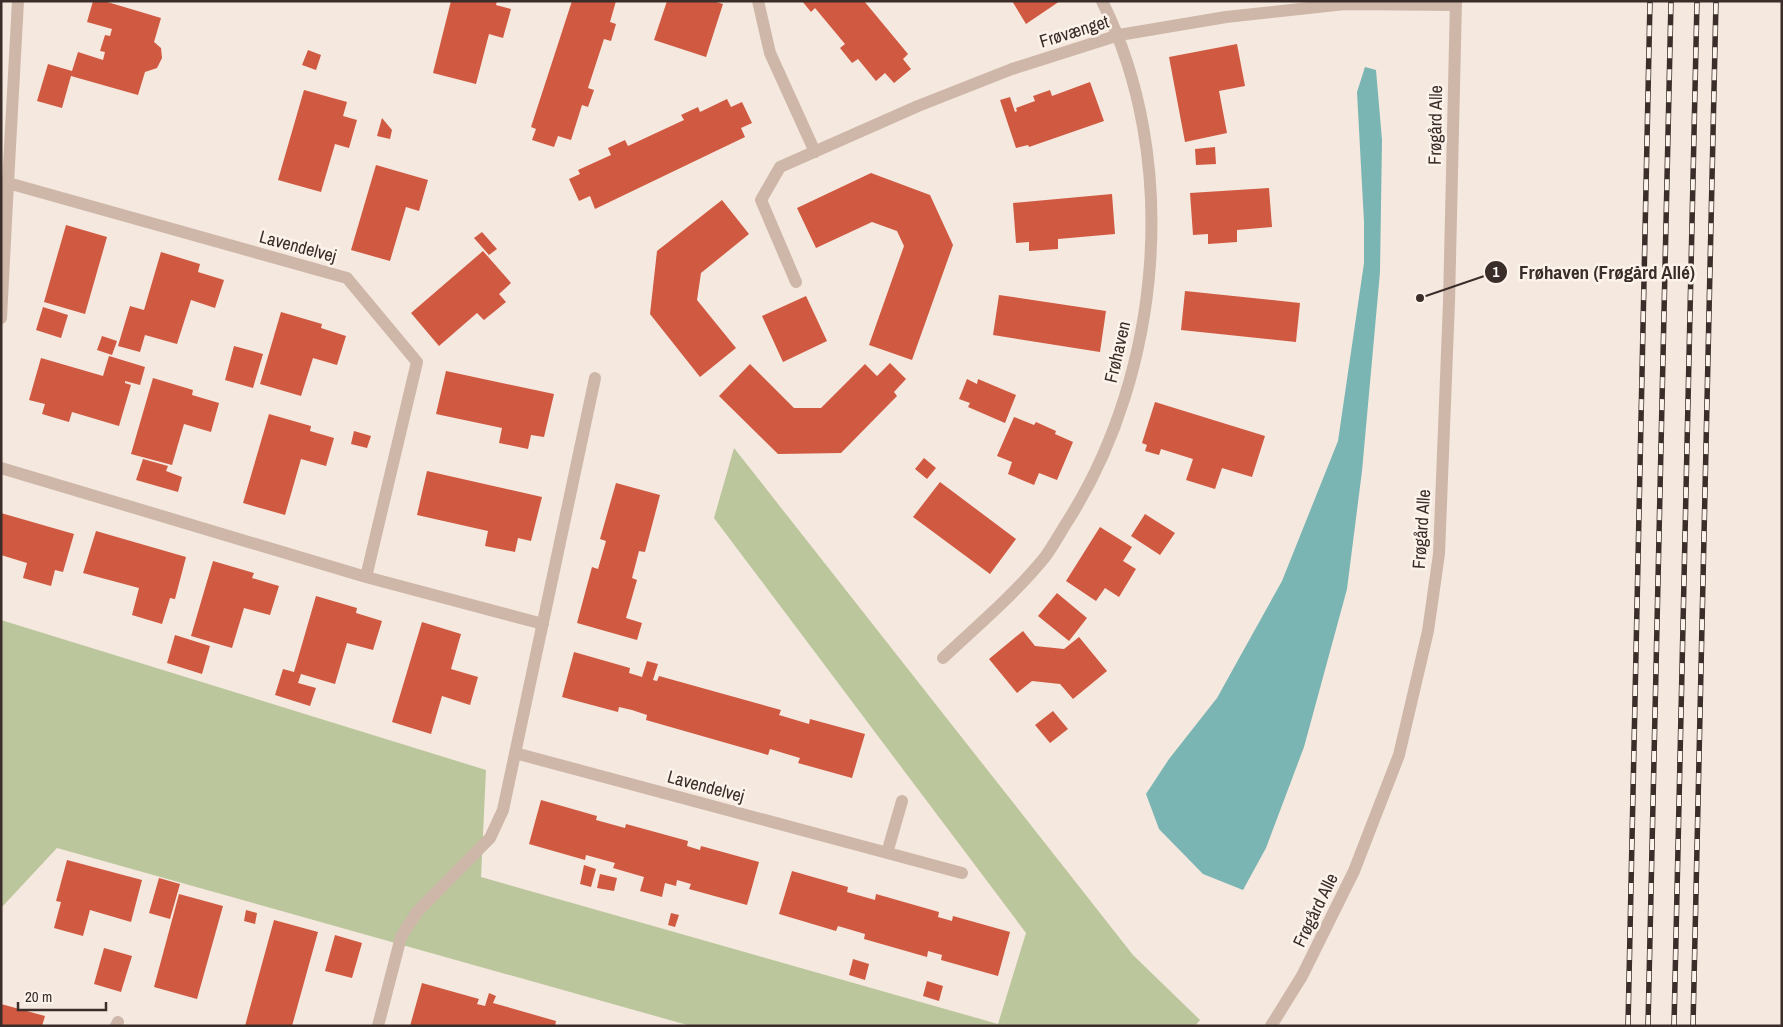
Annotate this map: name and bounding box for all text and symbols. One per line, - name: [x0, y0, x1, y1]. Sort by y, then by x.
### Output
- street label: Frøvænget: [1036, 9, 1112, 53]
- street label: Frøgård Alle: [1422, 85, 1448, 165]
- street label: Lavendelvej: [257, 224, 339, 268]
- callout: Frøhaven (Frøgård Allé): [1483, 255, 1705, 289]
- text: Frøhaven (Frøgård Allé): [1519, 259, 1695, 285]
- text: 1: [1493, 261, 1500, 282]
- street label: Frøhaven: [1098, 319, 1136, 385]
- street label: Frøgård Alle: [1406, 488, 1436, 570]
- street label: Lavendelvej: [665, 764, 747, 808]
- street label: Frøgård Alle: [1286, 869, 1344, 951]
- scale bar: [18, 980, 105, 1012]
- text: 20 m: [25, 986, 52, 1007]

